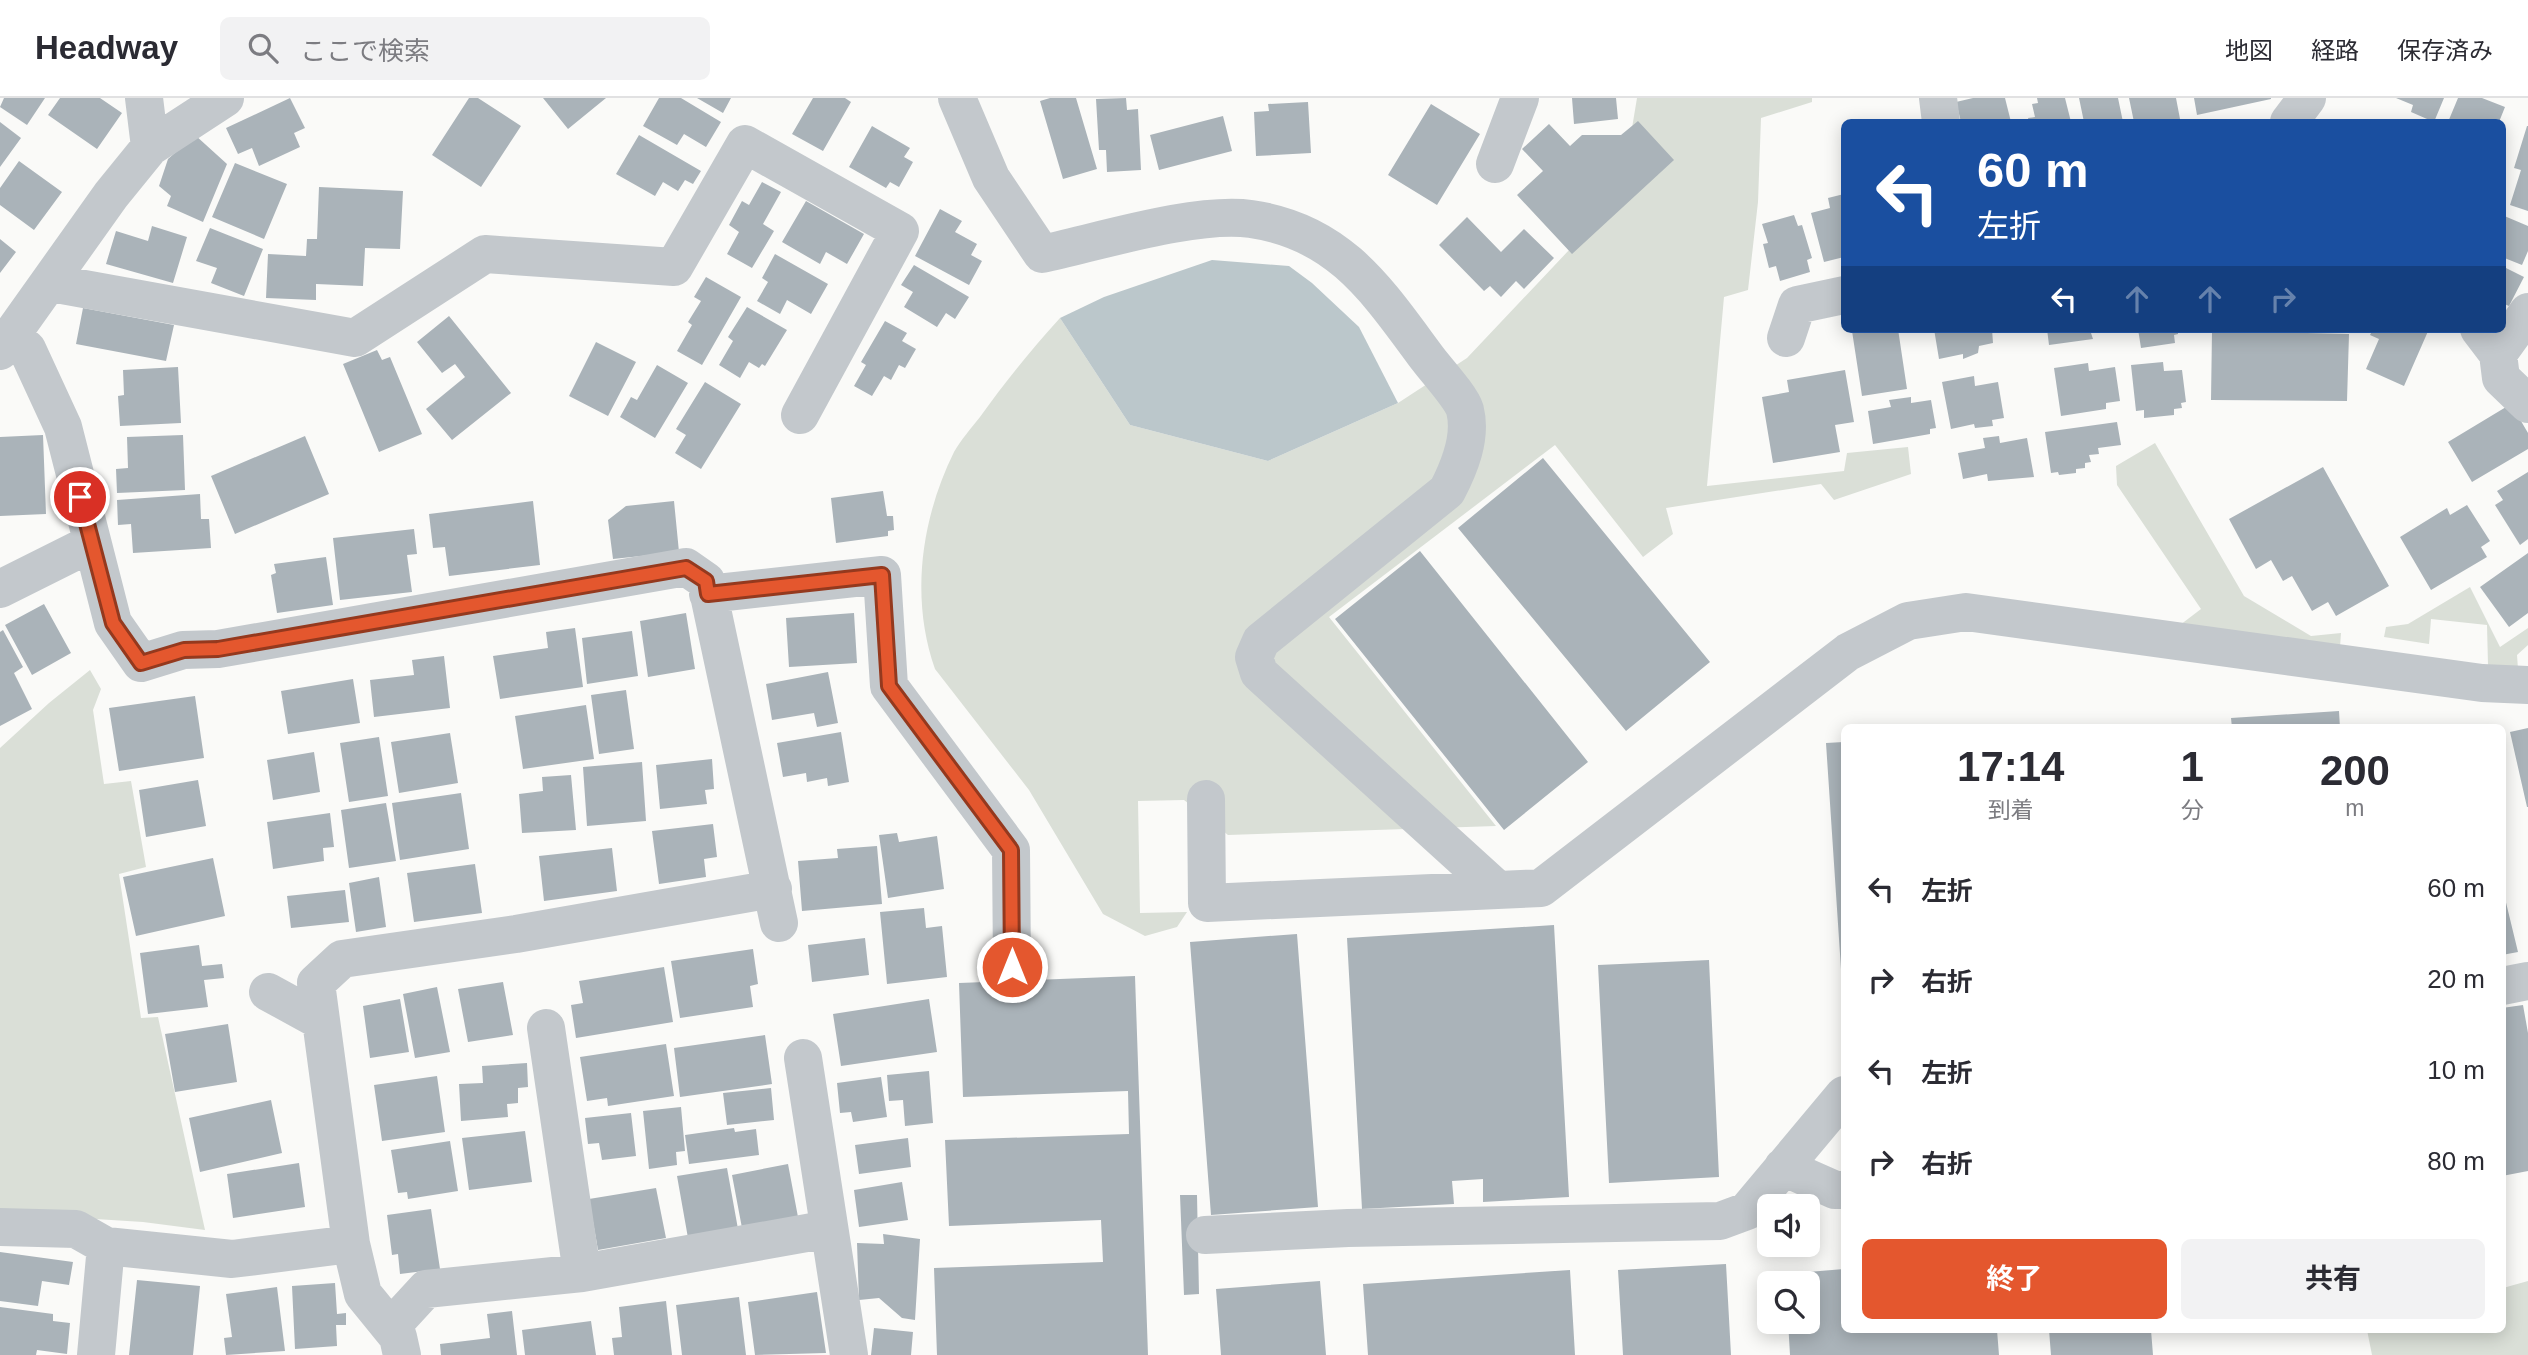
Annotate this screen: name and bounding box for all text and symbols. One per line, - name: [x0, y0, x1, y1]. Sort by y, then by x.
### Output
- search box: [220, 17, 710, 80]
- text: Headway: [35, 29, 178, 66]
- icon: search: [244, 29, 282, 67]
- text: ここで検索: [300, 36, 430, 66]
- text: 地図: [2225, 37, 2273, 64]
- text: 経路: [2311, 37, 2359, 64]
- text: 保存済み: [2397, 37, 2493, 64]
- text: 60 m: [1977, 143, 2089, 197]
- icon: left: [1862, 147, 1953, 238]
- text: 左折: [1977, 208, 2041, 244]
- icon: left: [2045, 280, 2083, 318]
- icon: ahead: [2118, 280, 2156, 318]
- icon: ahead: [2191, 280, 2229, 318]
- icon: right: [2264, 280, 2302, 318]
- pin: [50, 467, 110, 527]
- icon: arrive: [61, 478, 99, 516]
- text: 17:14: [1957, 743, 2064, 790]
- text: 1: [2180, 743, 2204, 790]
- text: 200: [2320, 747, 2390, 794]
- text: m: [2345, 795, 2365, 821]
- text: 到着: [1988, 797, 2034, 823]
- text: 分: [2181, 797, 2204, 823]
- icon: left: [1862, 870, 1900, 908]
- text: 60 m: [2427, 873, 2485, 903]
- text: 左折: [1921, 876, 1973, 906]
- position arrow: [975, 930, 1049, 1004]
- icon: right: [1862, 961, 1900, 999]
- text: 20 m: [2427, 964, 2485, 994]
- text: 右折: [1921, 967, 1973, 997]
- icon: left: [1862, 1052, 1900, 1090]
- text: 10 m: [2427, 1055, 2485, 1085]
- text: 左折: [1921, 1058, 1973, 1088]
- icon: right: [1862, 1143, 1900, 1181]
- text: 80 m: [2427, 1146, 2485, 1176]
- text: 右折: [1921, 1149, 1973, 1179]
- map controls: [1757, 1194, 1820, 1334]
- button: sound: [1757, 1194, 1820, 1257]
- button: 終了: [1862, 1239, 2167, 1319]
- button: 共有: [2181, 1239, 2485, 1319]
- button: search: [1757, 1271, 1820, 1334]

